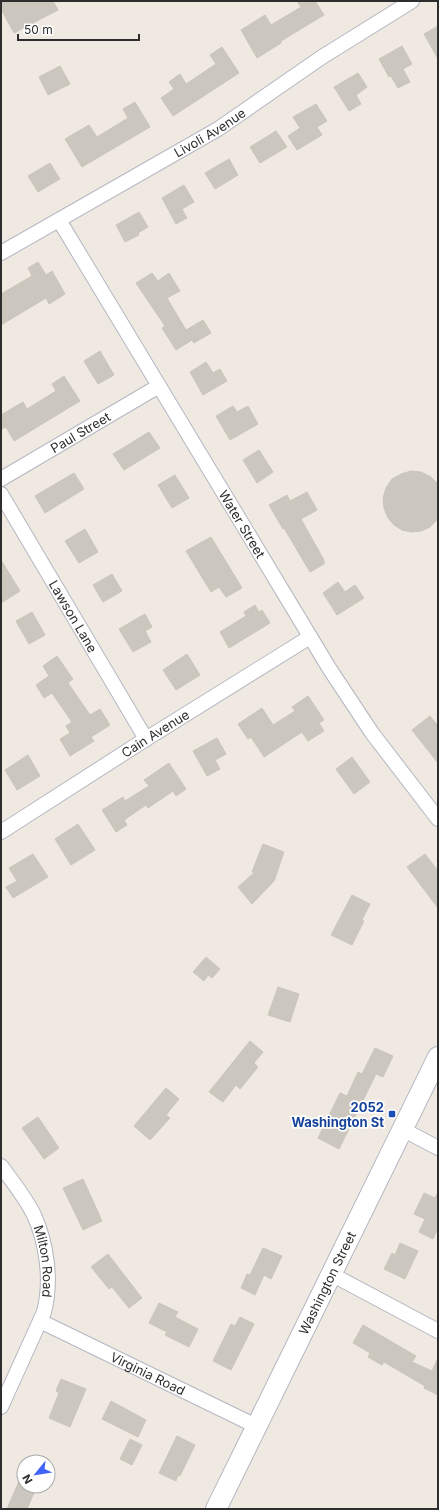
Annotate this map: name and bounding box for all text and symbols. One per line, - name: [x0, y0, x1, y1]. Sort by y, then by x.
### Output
- scale bar: [18, 16, 139, 42]
- text: 50 m: [24, 22, 53, 37]
- street label: Livoli Avenue: [171, 104, 249, 160]
- street label: Paul Street: [47, 408, 113, 456]
- street label: Water Street: [216, 487, 269, 561]
- street label: Lawson Lane: [46, 577, 101, 655]
- street label: Cain Avenue: [118, 706, 192, 761]
- place label: 2052 Washington St: [291, 1099, 384, 1130]
- marker: 2052 Washington St: [387, 1109, 397, 1119]
- street label: Milton Road: [31, 1223, 56, 1298]
- street label: Washington Street: [295, 1229, 359, 1337]
- street label: Virginia Road: [108, 1349, 188, 1398]
- north arrow: [16, 1454, 56, 1494]
- text: N: [19, 1472, 35, 1486]

